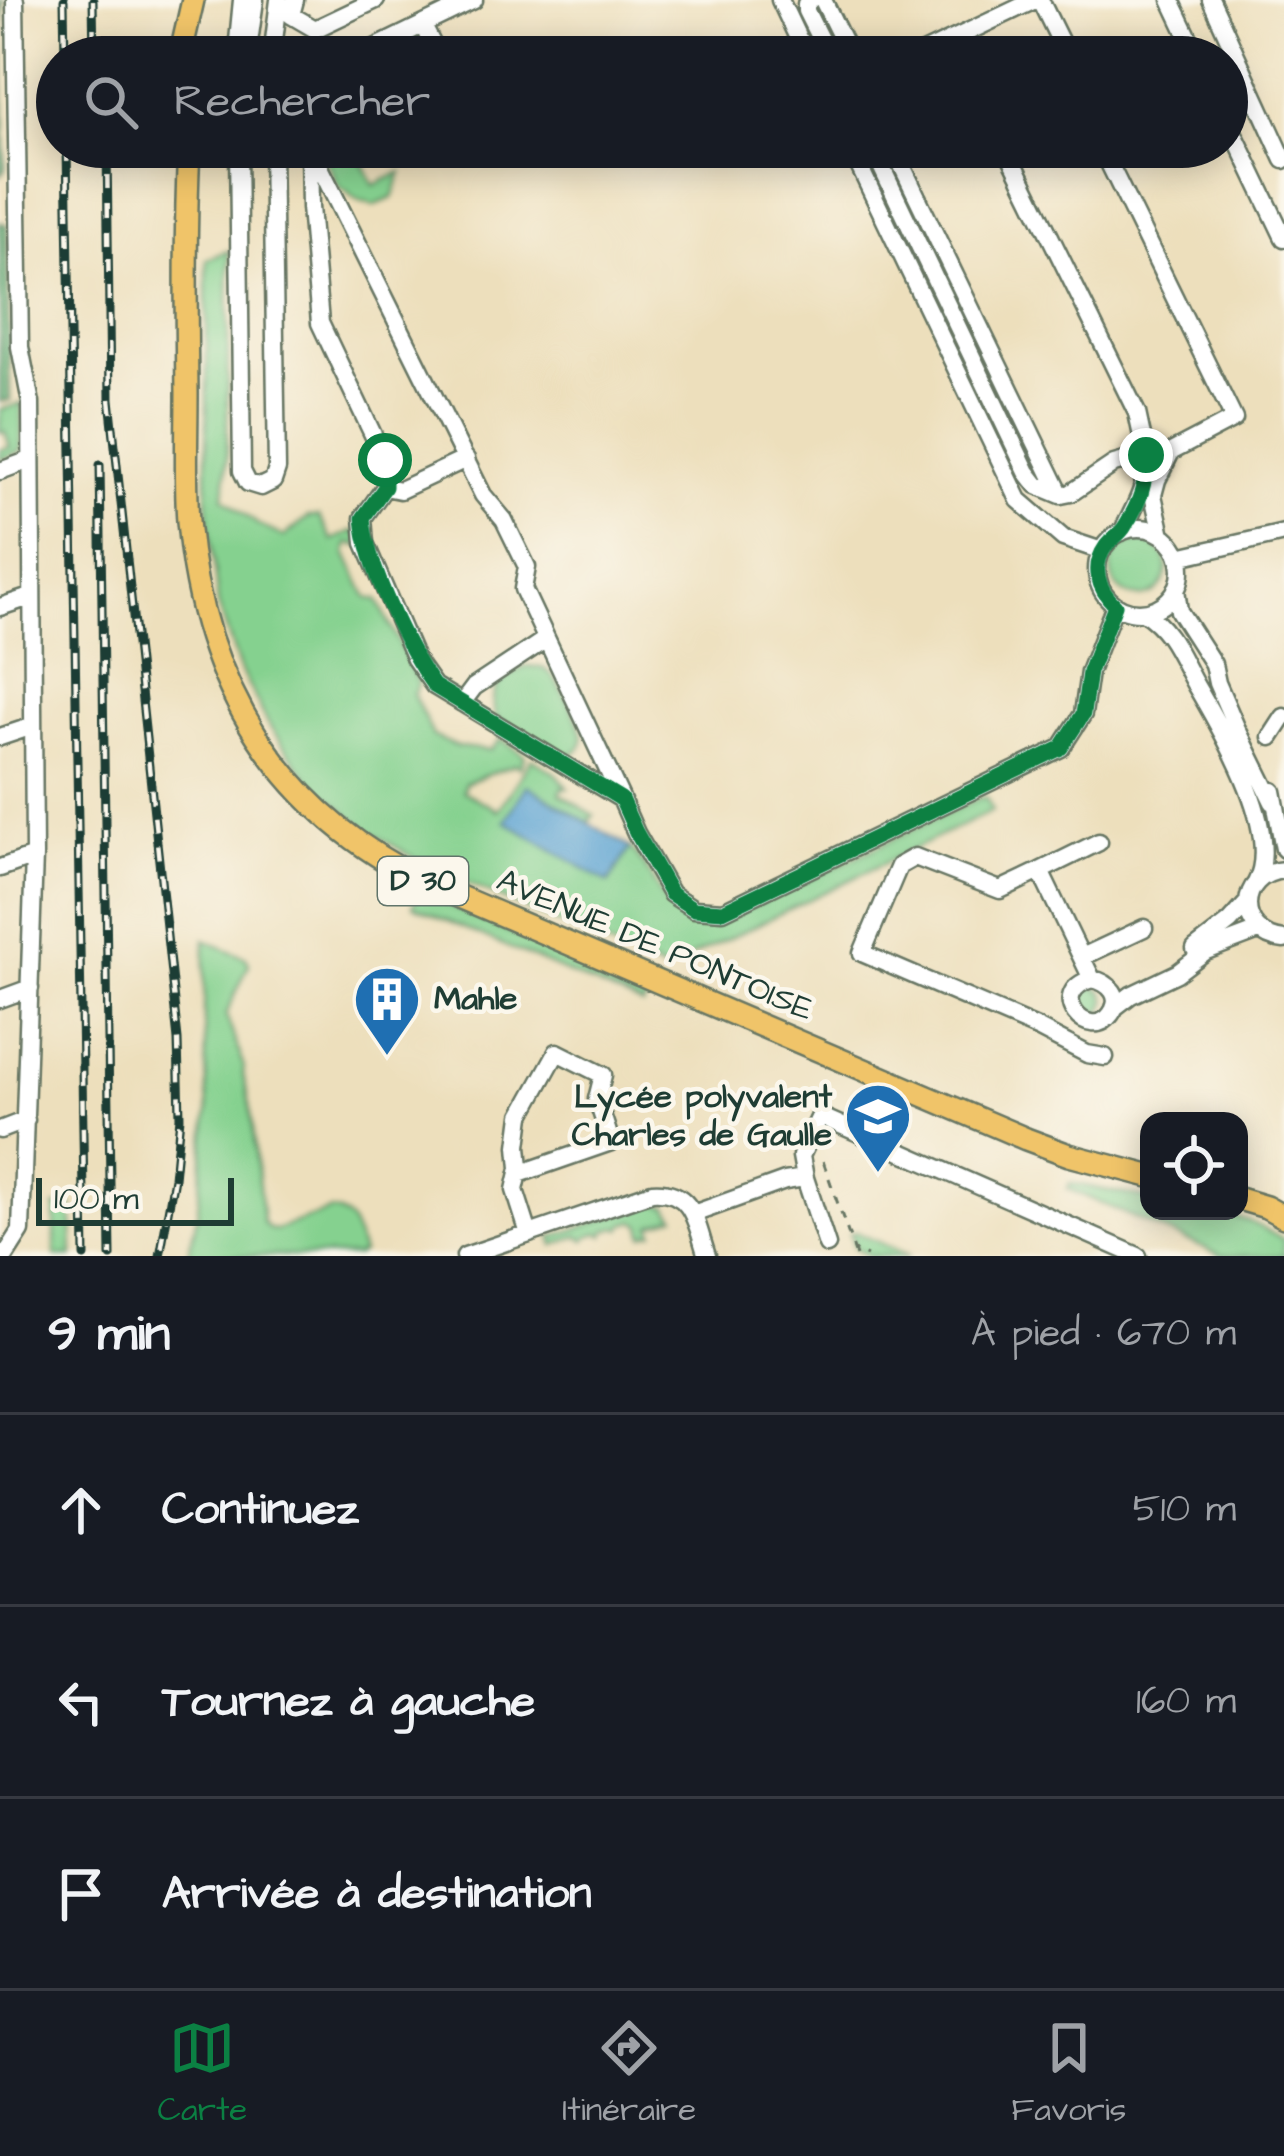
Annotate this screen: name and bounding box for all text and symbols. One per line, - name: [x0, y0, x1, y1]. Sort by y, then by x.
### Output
- search box: [36, 36, 1248, 168]
- icon: search: [78, 69, 144, 135]
- text: Rechercher: [174, 71, 430, 133]
- route end: [1119, 428, 1173, 482]
- route start: [358, 433, 412, 487]
- road number: D 30: [378, 857, 468, 905]
- street label: AVENUE DE PONTOISE: [490, 857, 820, 1033]
- building icon: Mahle: [352, 964, 422, 1058]
- place label: Mahle: [434, 976, 518, 1022]
- place label: Lycée polyvalent Charles de Gaulle: [572, 1074, 833, 1158]
- school or university icon: Lycée polyvalent Charles de Gaulle: [843, 1081, 913, 1175]
- map controls: [1140, 1112, 1248, 1220]
- button: locate: [1140, 1112, 1248, 1220]
- scale bar: [36, 1172, 234, 1225]
- text: 100 m: [54, 1176, 139, 1222]
- text: 9 min: [48, 1299, 170, 1370]
- text: À pied · 670 m: [971, 1307, 1236, 1361]
- icon: ahead: [48, 1477, 114, 1543]
- text: Continuez: [162, 1479, 359, 1541]
- text: 510 m: [1133, 1483, 1236, 1537]
- icon: left: [48, 1669, 114, 1735]
- text: Tournez à gauche: [162, 1671, 535, 1733]
- text: 160 m: [1136, 1675, 1236, 1729]
- icon: arrive: [48, 1861, 114, 1927]
- text: Arrivée à destination: [162, 1863, 591, 1925]
- tab: Carte: [158, 2015, 247, 2133]
- tab: Itinéraire: [562, 2015, 696, 2133]
- tab: Favoris: [1011, 2015, 1126, 2133]

